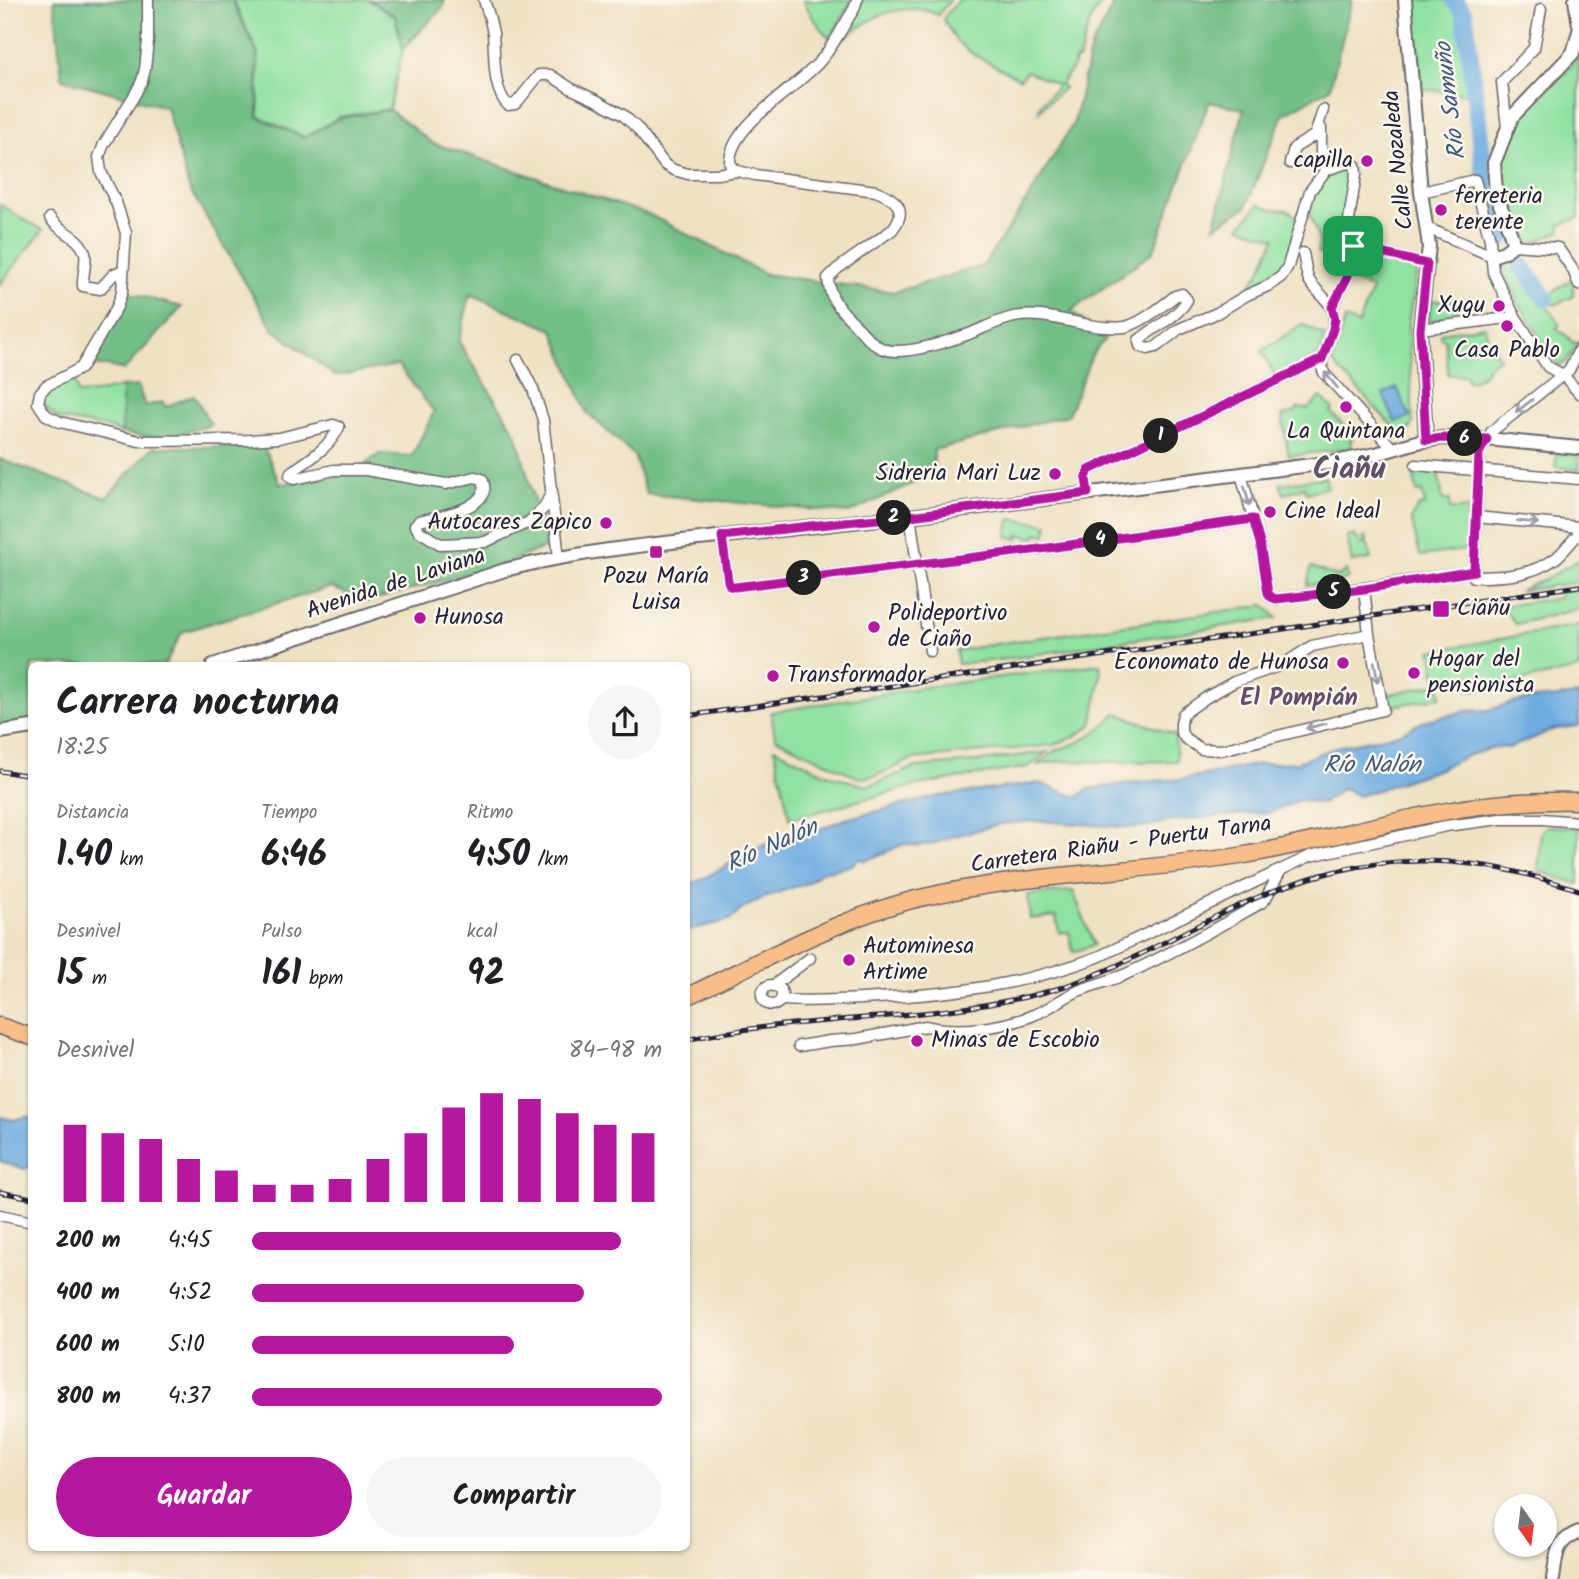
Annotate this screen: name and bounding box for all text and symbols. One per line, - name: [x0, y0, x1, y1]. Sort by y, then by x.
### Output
- water label: Río Samuño: [1424, 38, 1478, 162]
- street label: Calle Nozaleda: [1374, 88, 1424, 232]
- place label: capilla: [1293, 143, 1353, 179]
- marker: capilla: [1359, 153, 1375, 169]
- place label: ferreteria terente: [1455, 179, 1543, 241]
- marker: ferreteria terente: [1433, 202, 1449, 218]
- pin: [1323, 216, 1383, 276]
- icon: arrive: [1334, 227, 1372, 265]
- place label: Xugu: [1438, 288, 1485, 324]
- marker: Xugu: [1491, 298, 1507, 314]
- marker: Casa Pablo: [1499, 318, 1515, 334]
- place label: Casa Pablo: [1454, 333, 1560, 369]
- one-way arrow: [1323, 371, 1339, 389]
- one-way arrow: [1515, 398, 1533, 414]
- marker: La Quintana: [1338, 399, 1354, 415]
- place label: La Quintana: [1287, 414, 1405, 450]
- pin: 1: [1144, 418, 1178, 453]
- text: 1: [1158, 420, 1163, 450]
- pin: 6: [1448, 422, 1482, 457]
- text: 6: [1459, 423, 1470, 453]
- district label: Ciañu: [1313, 446, 1386, 494]
- place label: Sidreria Mari Luz: [876, 456, 1041, 492]
- marker: Sidreria Mari Luz: [1047, 466, 1063, 482]
- one-way arrow: [1242, 485, 1255, 507]
- place label: Cine Ideal: [1284, 494, 1381, 530]
- pin: 2: [876, 500, 912, 536]
- text: 2: [888, 502, 899, 532]
- marker: Cine Ideal: [1262, 504, 1278, 520]
- place label: Autocares Zapico: [427, 505, 592, 541]
- marker: Autocares Zapico: [598, 515, 614, 531]
- one-way arrow: [1516, 516, 1539, 529]
- pin: 4: [1084, 522, 1118, 558]
- text: 4: [1095, 524, 1106, 554]
- street label: Avenida de Laviana: [302, 538, 490, 630]
- marker: Pozu María Luisa: [648, 544, 664, 560]
- place label: Pozu María Luisa: [603, 559, 709, 621]
- pin: 3: [786, 560, 822, 596]
- text: 3: [798, 562, 809, 592]
- pin: 5: [1316, 574, 1352, 610]
- text: 5: [1329, 576, 1338, 606]
- place label: Ciañu: [1457, 591, 1510, 627]
- place label: Polideportivo de Ciaño: [888, 596, 1007, 658]
- marker: Ciañu: [1431, 599, 1451, 619]
- place label: Hunosa: [434, 600, 504, 636]
- marker: Hunosa: [412, 610, 428, 626]
- marker: Polideportivo de Ciaño: [866, 619, 882, 635]
- place label: Hogar del pensionista: [1427, 642, 1535, 704]
- place label: Economato de Hunosa: [1114, 645, 1329, 681]
- marker: Economato de Hunosa: [1335, 655, 1351, 671]
- place label: Transformador: [787, 658, 926, 694]
- one-way arrow: [1370, 660, 1383, 683]
- marker: Hogar del pensionista: [1406, 665, 1422, 681]
- marker: Transformador: [765, 668, 781, 684]
- text: Carrera nocturna: [56, 674, 339, 734]
- district label: El Pompián: [1240, 679, 1358, 718]
- button: share: [588, 685, 662, 759]
- one-way arrow: [1305, 720, 1328, 733]
- text: 18:25: [56, 730, 108, 766]
- water label: Río Nalón: [1323, 746, 1423, 785]
- text: Distancia: [56, 798, 129, 828]
- text: Tiempo: [261, 798, 317, 828]
- text: Ritmo: [467, 798, 513, 828]
- street label: Carretera Riañu - Puertu Tarna: [968, 806, 1274, 884]
- water label: Río Nalón: [720, 808, 826, 884]
- text: 1.40: [56, 828, 112, 884]
- text: 6:46: [261, 828, 327, 884]
- text: 4:50: [467, 828, 530, 884]
- text: km: [112, 845, 144, 875]
- text: /km: [530, 845, 568, 875]
- text: Desnivel: [56, 917, 121, 947]
- text: Pulso: [261, 917, 302, 947]
- text: kcal: [467, 917, 498, 947]
- place label: Autominesa Artime: [863, 929, 974, 991]
- text: 15: [56, 947, 84, 1003]
- text: 161: [261, 947, 301, 1003]
- text: 92: [467, 947, 505, 1003]
- marker: Autominesa Artime: [841, 952, 857, 968]
- text: m: [84, 964, 107, 994]
- text: bpm: [301, 964, 343, 994]
- place label: Minas de Escobio: [931, 1023, 1100, 1059]
- text: Desnivel: [56, 1033, 134, 1069]
- text: 84–98 m: [569, 1033, 662, 1069]
- marker: Minas de Escobio: [909, 1033, 925, 1049]
- text: 200 m: [56, 1223, 121, 1259]
- text: 4:45: [168, 1223, 211, 1259]
- text: 400 m: [56, 1275, 120, 1311]
- text: 4:52: [168, 1275, 212, 1311]
- text: 600 m: [56, 1327, 120, 1363]
- text: 5:10: [168, 1327, 205, 1363]
- text: 800 m: [56, 1379, 121, 1415]
- text: 4:37: [168, 1379, 210, 1415]
- button: Guardar: [56, 1457, 352, 1537]
- button: Compartir: [366, 1457, 662, 1537]
- north arrow: [1494, 1494, 1558, 1558]
- map controls: [1494, 1494, 1557, 1557]

